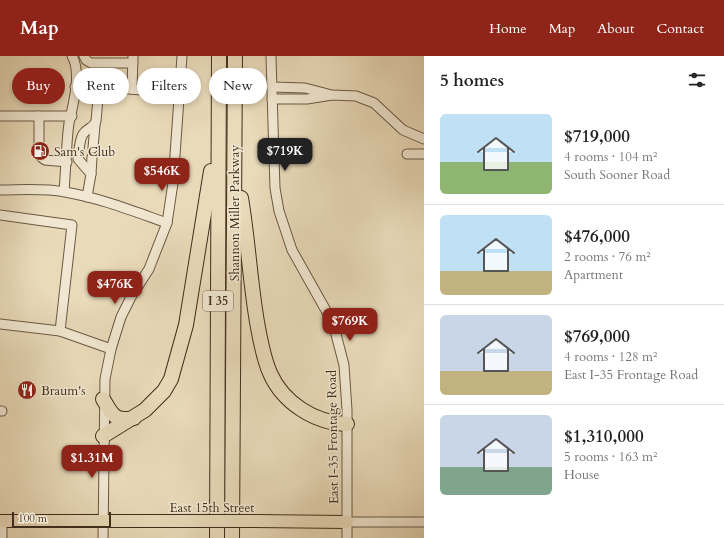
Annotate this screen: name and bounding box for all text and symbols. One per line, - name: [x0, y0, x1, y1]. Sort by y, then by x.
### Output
- text: Map: [20, 15, 59, 41]
- text: Home: [489, 19, 527, 38]
- text: Map: [549, 19, 575, 38]
- text: About: [597, 19, 634, 38]
- text: Contact: [656, 19, 704, 38]
- chip: Buy: [12, 68, 65, 104]
- chip: Rent: [73, 68, 129, 104]
- chip: Filters: [137, 68, 201, 104]
- chip: New: [209, 68, 267, 104]
- text: 5 homes: [440, 69, 504, 92]
- icon: filters: [686, 69, 708, 91]
- text: $719,000: [564, 125, 630, 148]
- icon: home: [472, 130, 520, 178]
- pin: $719K: [257, 138, 313, 172]
- fuel station icon: Sam's Club: [29, 140, 51, 162]
- text: $719K: [266, 142, 304, 160]
- place label: Sam's Club: [54, 143, 115, 161]
- street label: Shannon Miller Parkway: [226, 145, 244, 281]
- text: 4 rooms · 104 m²: [564, 148, 657, 166]
- pin: $546K: [134, 158, 190, 192]
- text: $546K: [143, 162, 181, 180]
- text: South Sooner Road: [564, 166, 670, 184]
- text: $476,000: [564, 225, 630, 248]
- icon: home: [472, 231, 520, 279]
- text: 2 rooms · 76 m²: [564, 248, 651, 266]
- text: Apartment: [564, 266, 623, 284]
- pin: $476K: [87, 271, 143, 305]
- text: $476K: [96, 275, 134, 293]
- road number: I 35: [203, 291, 233, 311]
- pin: $769K: [322, 308, 378, 342]
- text: $769K: [331, 312, 369, 330]
- text: $769,000: [564, 325, 630, 348]
- icon: home: [472, 331, 520, 379]
- text: 4 rooms · 128 m²: [564, 348, 657, 366]
- text: East I-35 Frontage Road: [564, 366, 698, 384]
- street label: East I-35 Frontage Road: [323, 370, 343, 504]
- restaurant icon: Braum's: [16, 379, 38, 401]
- place label: Braum's: [41, 382, 86, 400]
- text: $1,310,000: [564, 425, 644, 448]
- icon: home: [472, 431, 520, 479]
- pin: $1.31M: [59, 445, 125, 479]
- text: 5 rooms · 163 m²: [564, 448, 657, 466]
- text: $1.31M: [70, 449, 114, 467]
- text: House: [564, 466, 599, 484]
- street label: East 15th Street: [170, 499, 254, 517]
- scale bar: [12, 510, 111, 529]
- text: 100 m: [18, 511, 47, 526]

